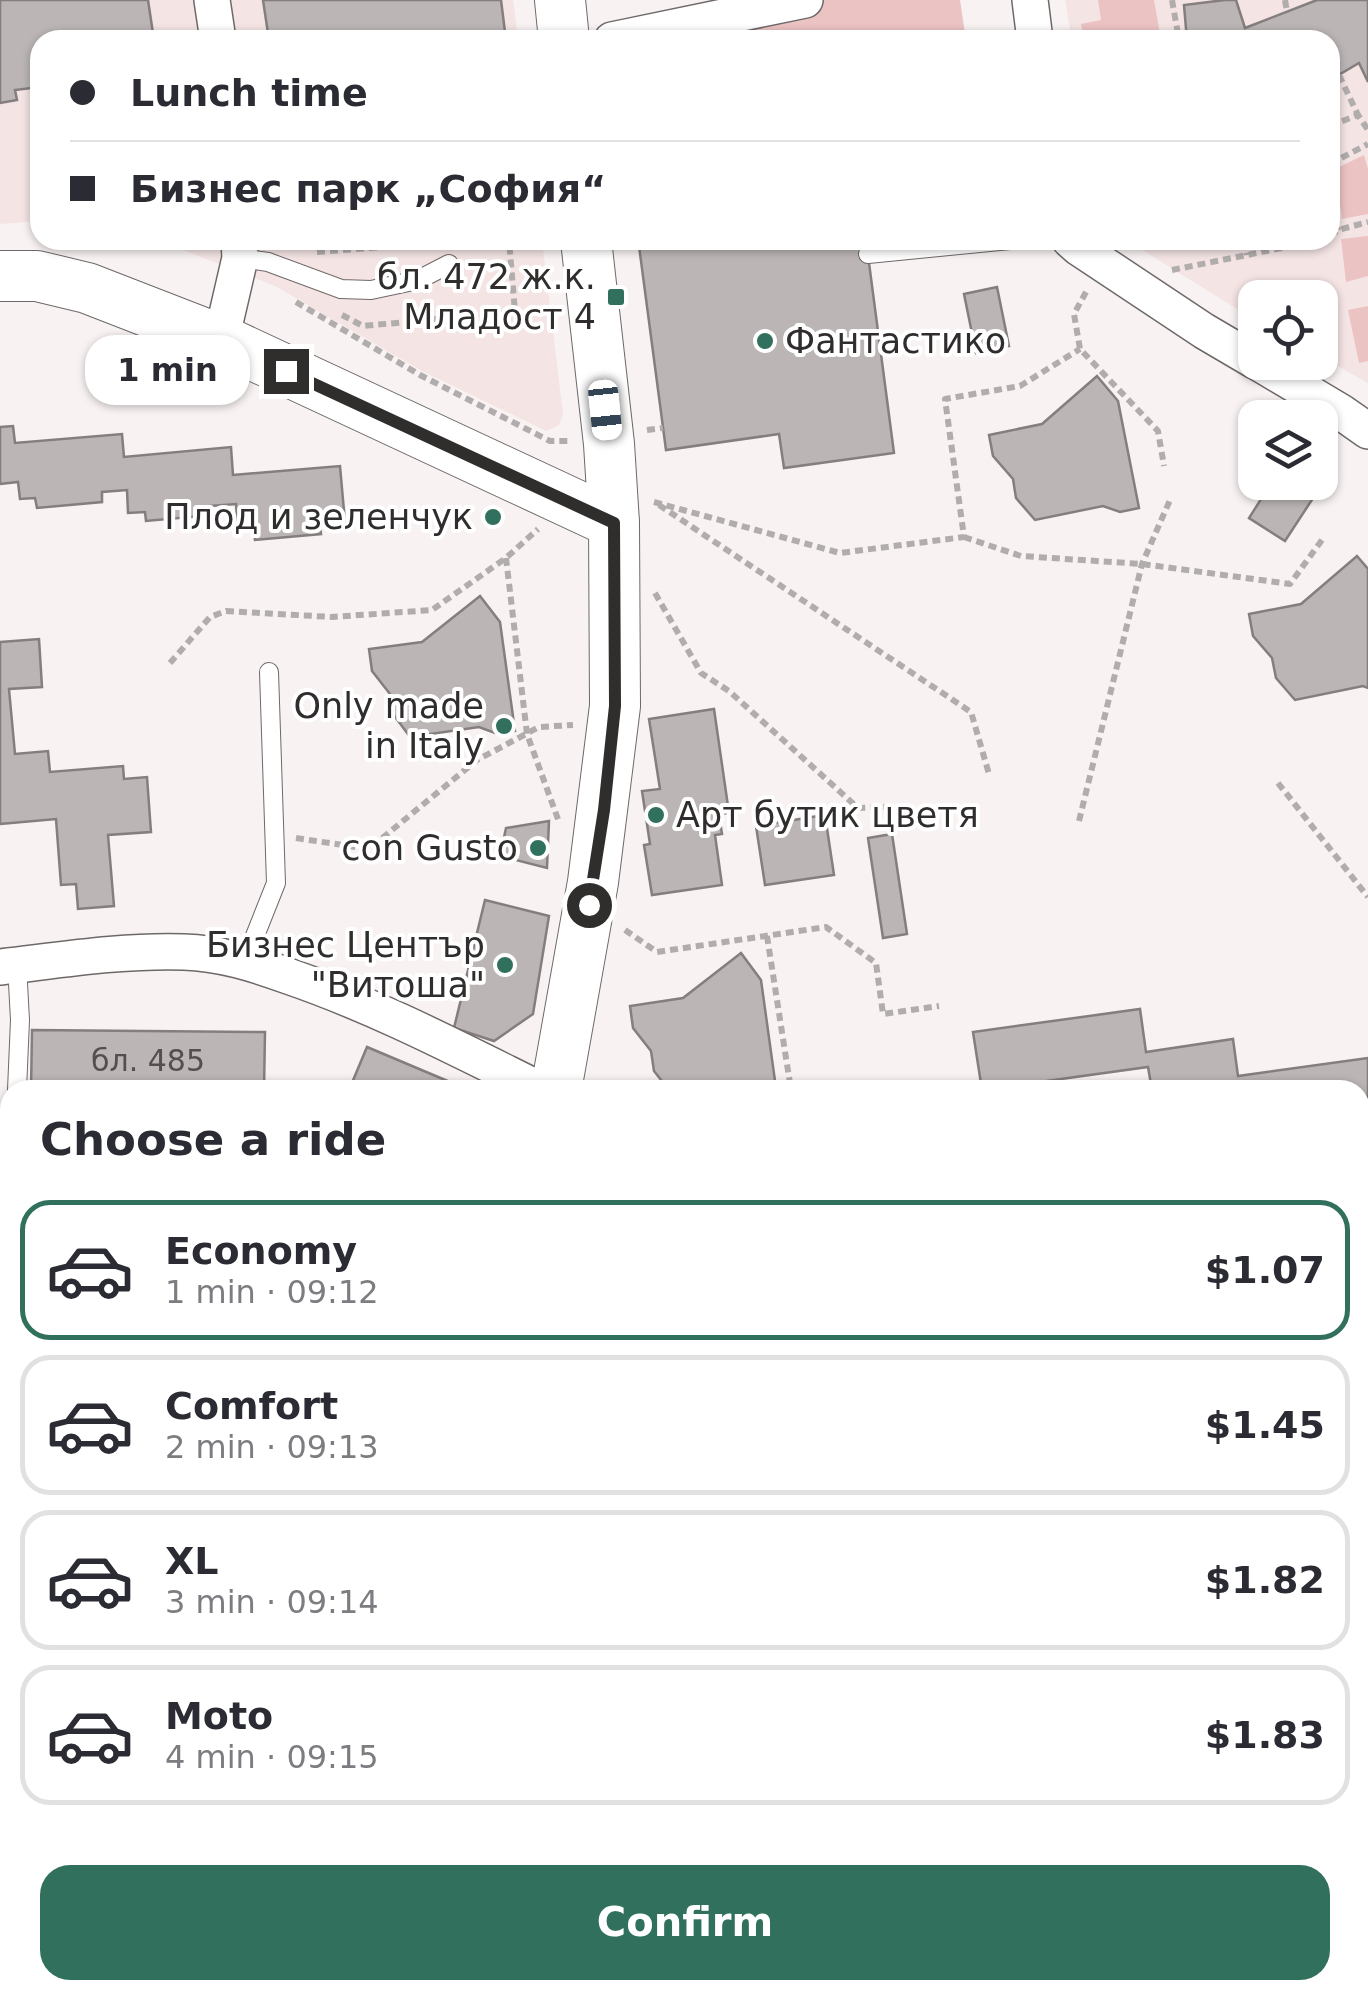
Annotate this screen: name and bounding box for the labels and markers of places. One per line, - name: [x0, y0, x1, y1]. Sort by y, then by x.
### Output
- place label: бл. 472 ж.к. Младост 4: [377, 257, 596, 337]
- marker: бл. 472 ж.к. Младост 4: [605, 286, 627, 308]
- place label: Фантастико: [785, 321, 1006, 361]
- marker: Фантастико: [754, 330, 776, 352]
- place label: Плод и зеленчук: [164, 497, 473, 537]
- marker: Плод и зеленчук: [482, 506, 504, 528]
- place label: Only made in Italy: [293, 686, 484, 766]
- marker: Only made in Italy: [493, 715, 515, 737]
- place label: Арт бутик цветя: [676, 795, 979, 835]
- marker: Арт бутик цветя: [645, 804, 667, 826]
- place label: con Gusto: [341, 828, 518, 868]
- marker: con Gusto: [527, 837, 549, 859]
- place label: Бизнес Център "Витоша": [206, 925, 485, 1005]
- marker: Бизнес Център "Витоша": [494, 954, 516, 976]

